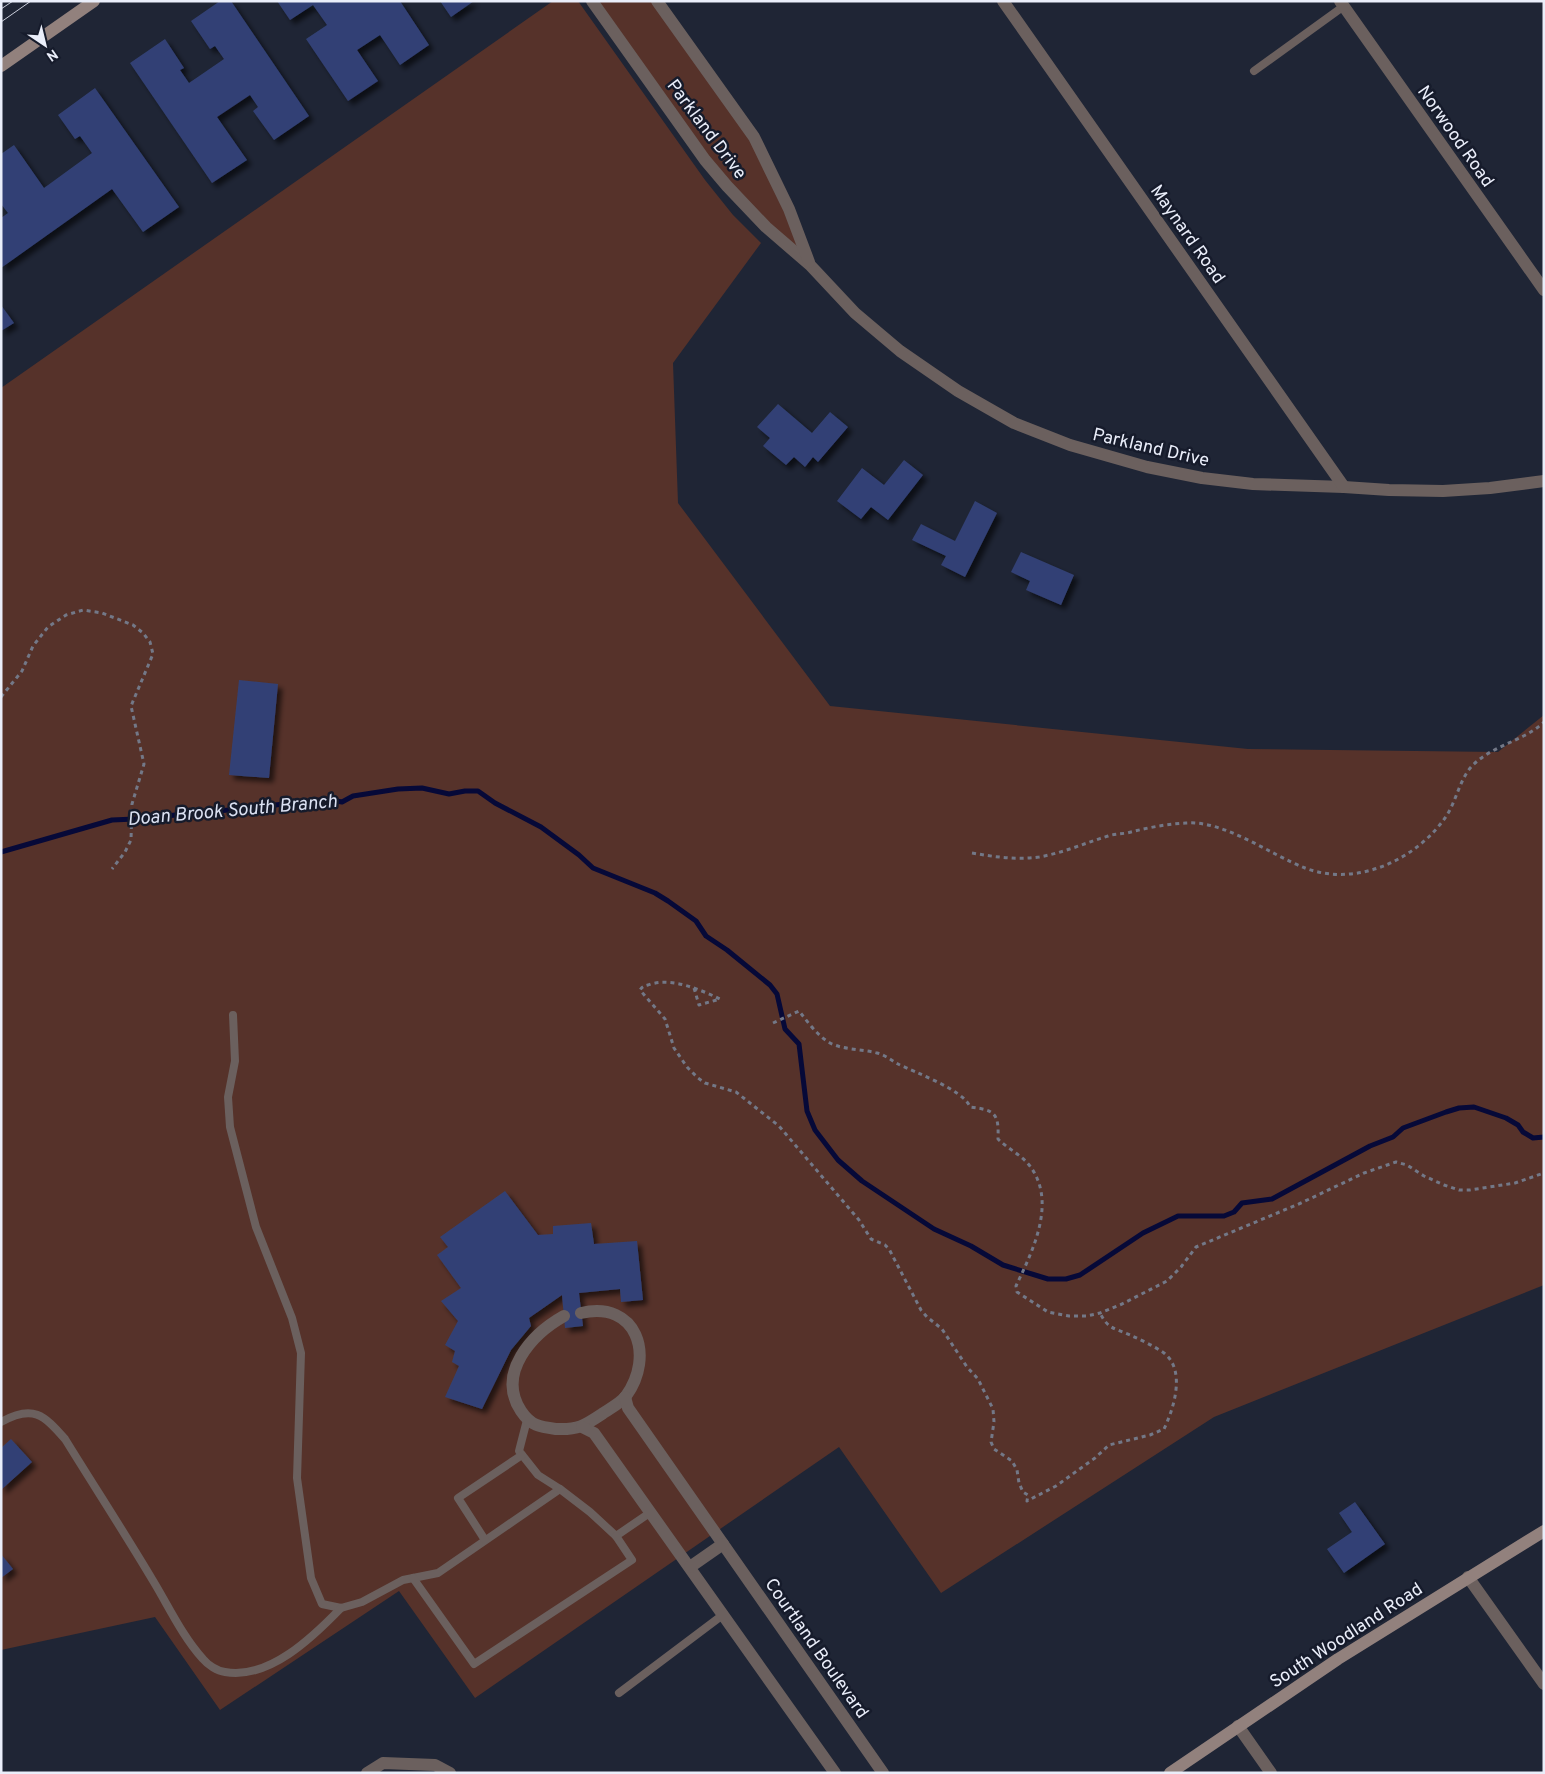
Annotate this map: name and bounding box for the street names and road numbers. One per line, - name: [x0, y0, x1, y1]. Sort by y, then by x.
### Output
- street label: Parkland Drive: [661, 75, 751, 184]
- street label: Norwood Road: [1411, 81, 1498, 192]
- street label: Maynard Road: [1144, 181, 1229, 289]
- street label: Parkland Drive: [1090, 424, 1211, 473]
- street label: Courtland Boulevard: [759, 1574, 873, 1724]
- street label: South Woodland Road: [1266, 1578, 1427, 1694]

